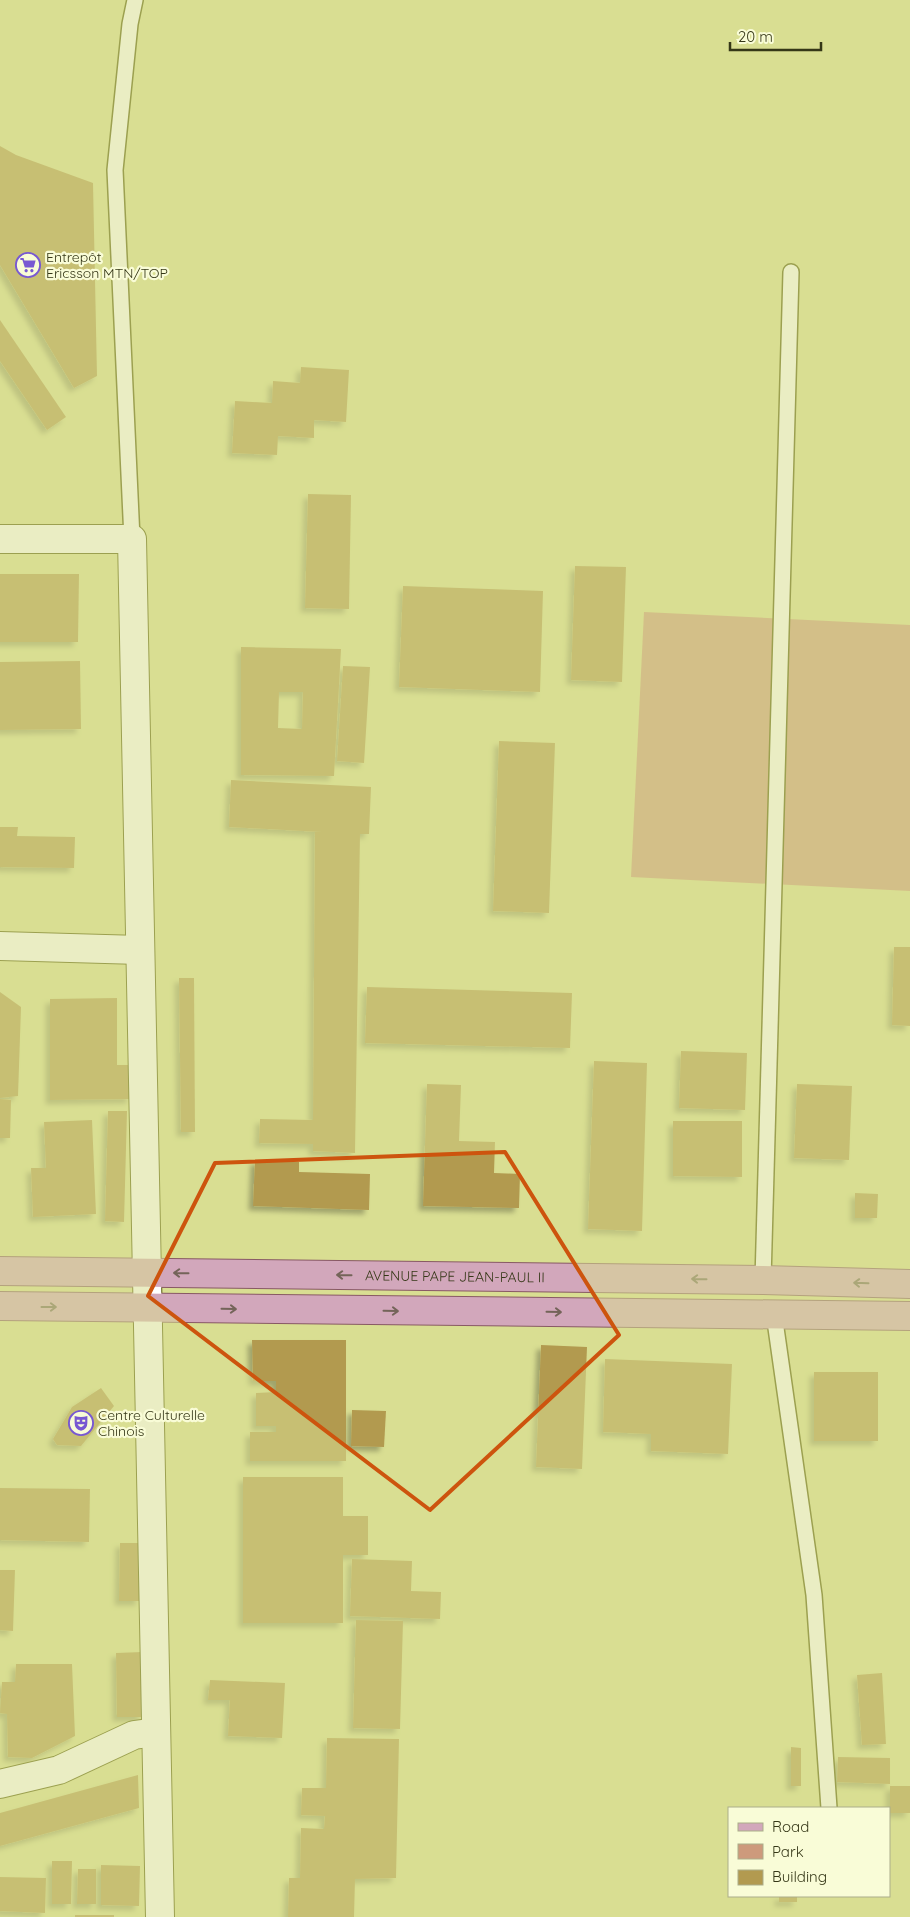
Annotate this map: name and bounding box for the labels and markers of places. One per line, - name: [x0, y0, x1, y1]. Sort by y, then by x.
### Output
- place label: Entrepôt Ericsson MTN/TOP: [46, 248, 168, 282]
- supermarket icon: Entrepôt Ericsson MTN/TOP: [15, 252, 41, 278]
- place label: Centre Culturelle Chinois: [98, 1406, 205, 1440]
- theatre icon: Centre Culturelle Chinois: [68, 1410, 94, 1436]

